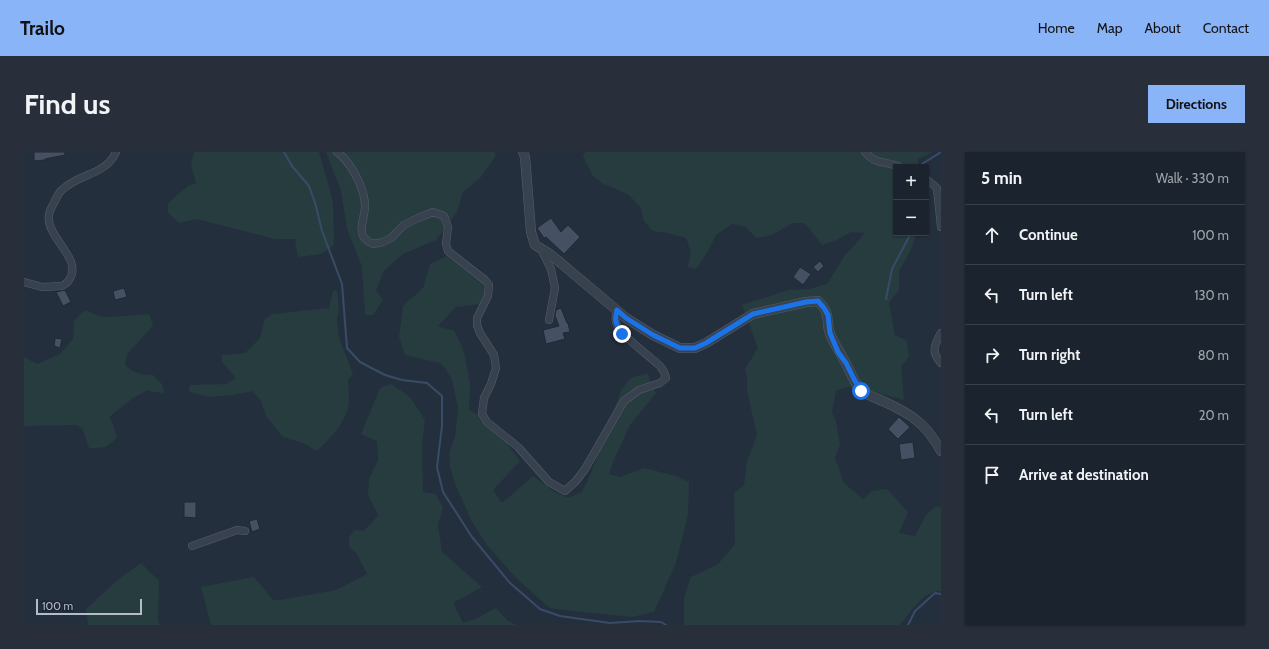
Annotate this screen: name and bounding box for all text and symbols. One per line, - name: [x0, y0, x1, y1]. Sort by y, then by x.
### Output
- text: Trailo: [20, 17, 65, 40]
- text: Home: [1038, 19, 1075, 37]
- text: Map: [1097, 19, 1122, 37]
- text: About: [1144, 19, 1181, 37]
- text: Contact: [1203, 19, 1249, 37]
- button: Directions: [1148, 85, 1245, 123]
- text: Find us: [24, 87, 110, 121]
- map controls: [893, 164, 929, 236]
- button: +: [893, 164, 929, 200]
- text: 5 min: [981, 168, 1022, 188]
- text: Walk · 330 m: [1156, 170, 1229, 186]
- button: −: [893, 200, 929, 236]
- icon: ahead: [981, 224, 1003, 246]
- text: Continue: [1019, 226, 1078, 244]
- text: 100 m: [1192, 227, 1229, 243]
- icon: left: [981, 284, 1003, 306]
- text: Turn left: [1019, 286, 1073, 304]
- text: 130 m: [1194, 287, 1229, 303]
- route end: [613, 325, 631, 343]
- icon: right: [981, 344, 1003, 366]
- text: Turn right: [1019, 346, 1080, 364]
- text: 80 m: [1198, 347, 1229, 363]
- route start: [852, 382, 870, 400]
- icon: left: [981, 404, 1003, 426]
- text: Turn left: [1019, 406, 1073, 424]
- text: 20 m: [1199, 407, 1229, 423]
- icon: arrive: [981, 464, 1003, 486]
- text: Arrive at destination: [1019, 466, 1149, 484]
- scale bar: [36, 597, 142, 616]
- text: 100 m: [42, 599, 73, 613]

